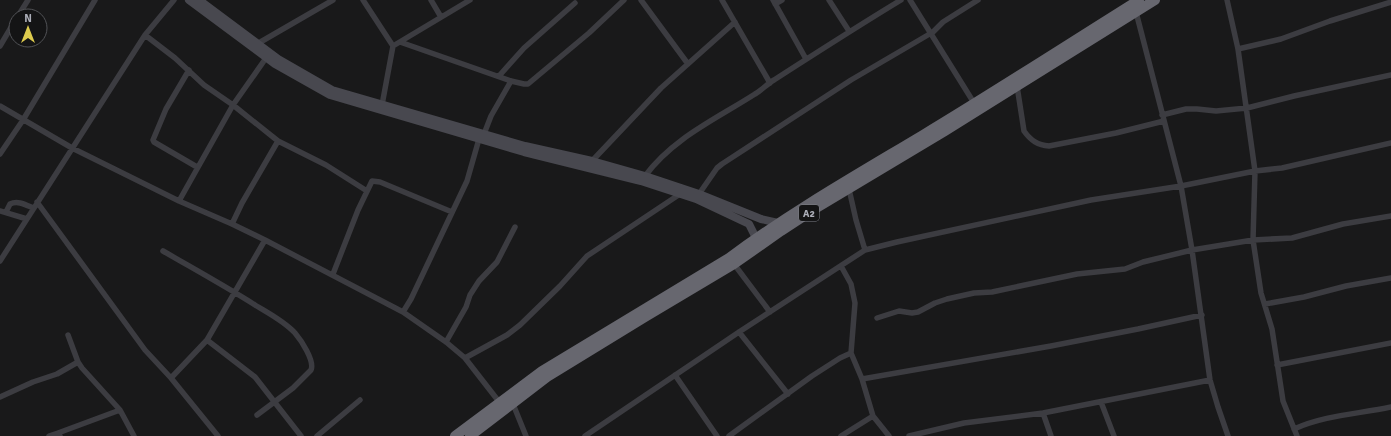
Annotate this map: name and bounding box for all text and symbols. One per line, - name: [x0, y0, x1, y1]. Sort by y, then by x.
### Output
- north arrow: [8, 8, 48, 48]
- text: N: [24, 12, 32, 25]
- road number: A2: [799, 205, 819, 221]

